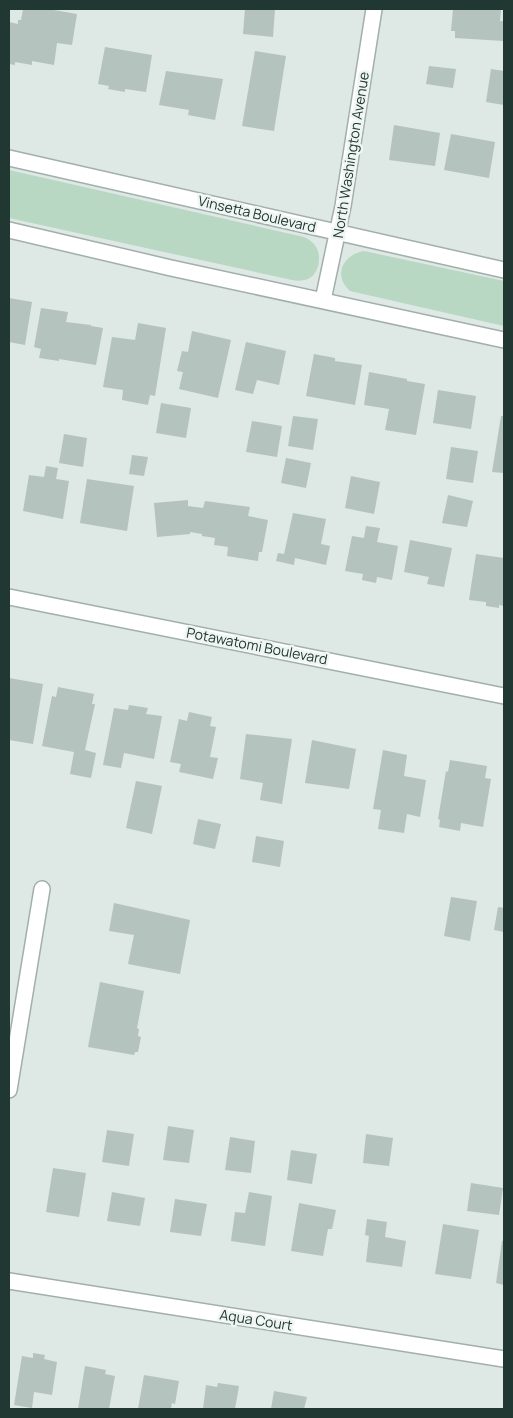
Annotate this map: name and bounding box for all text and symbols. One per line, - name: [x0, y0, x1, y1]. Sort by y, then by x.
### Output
- street label: North Washington Avenue: [328, 70, 373, 239]
- street label: Vinsetta Boulevard: [196, 191, 318, 236]
- street label: Potawatomi Boulevard: [185, 622, 329, 669]
- street label: Aqua Court: [218, 1304, 294, 1335]

